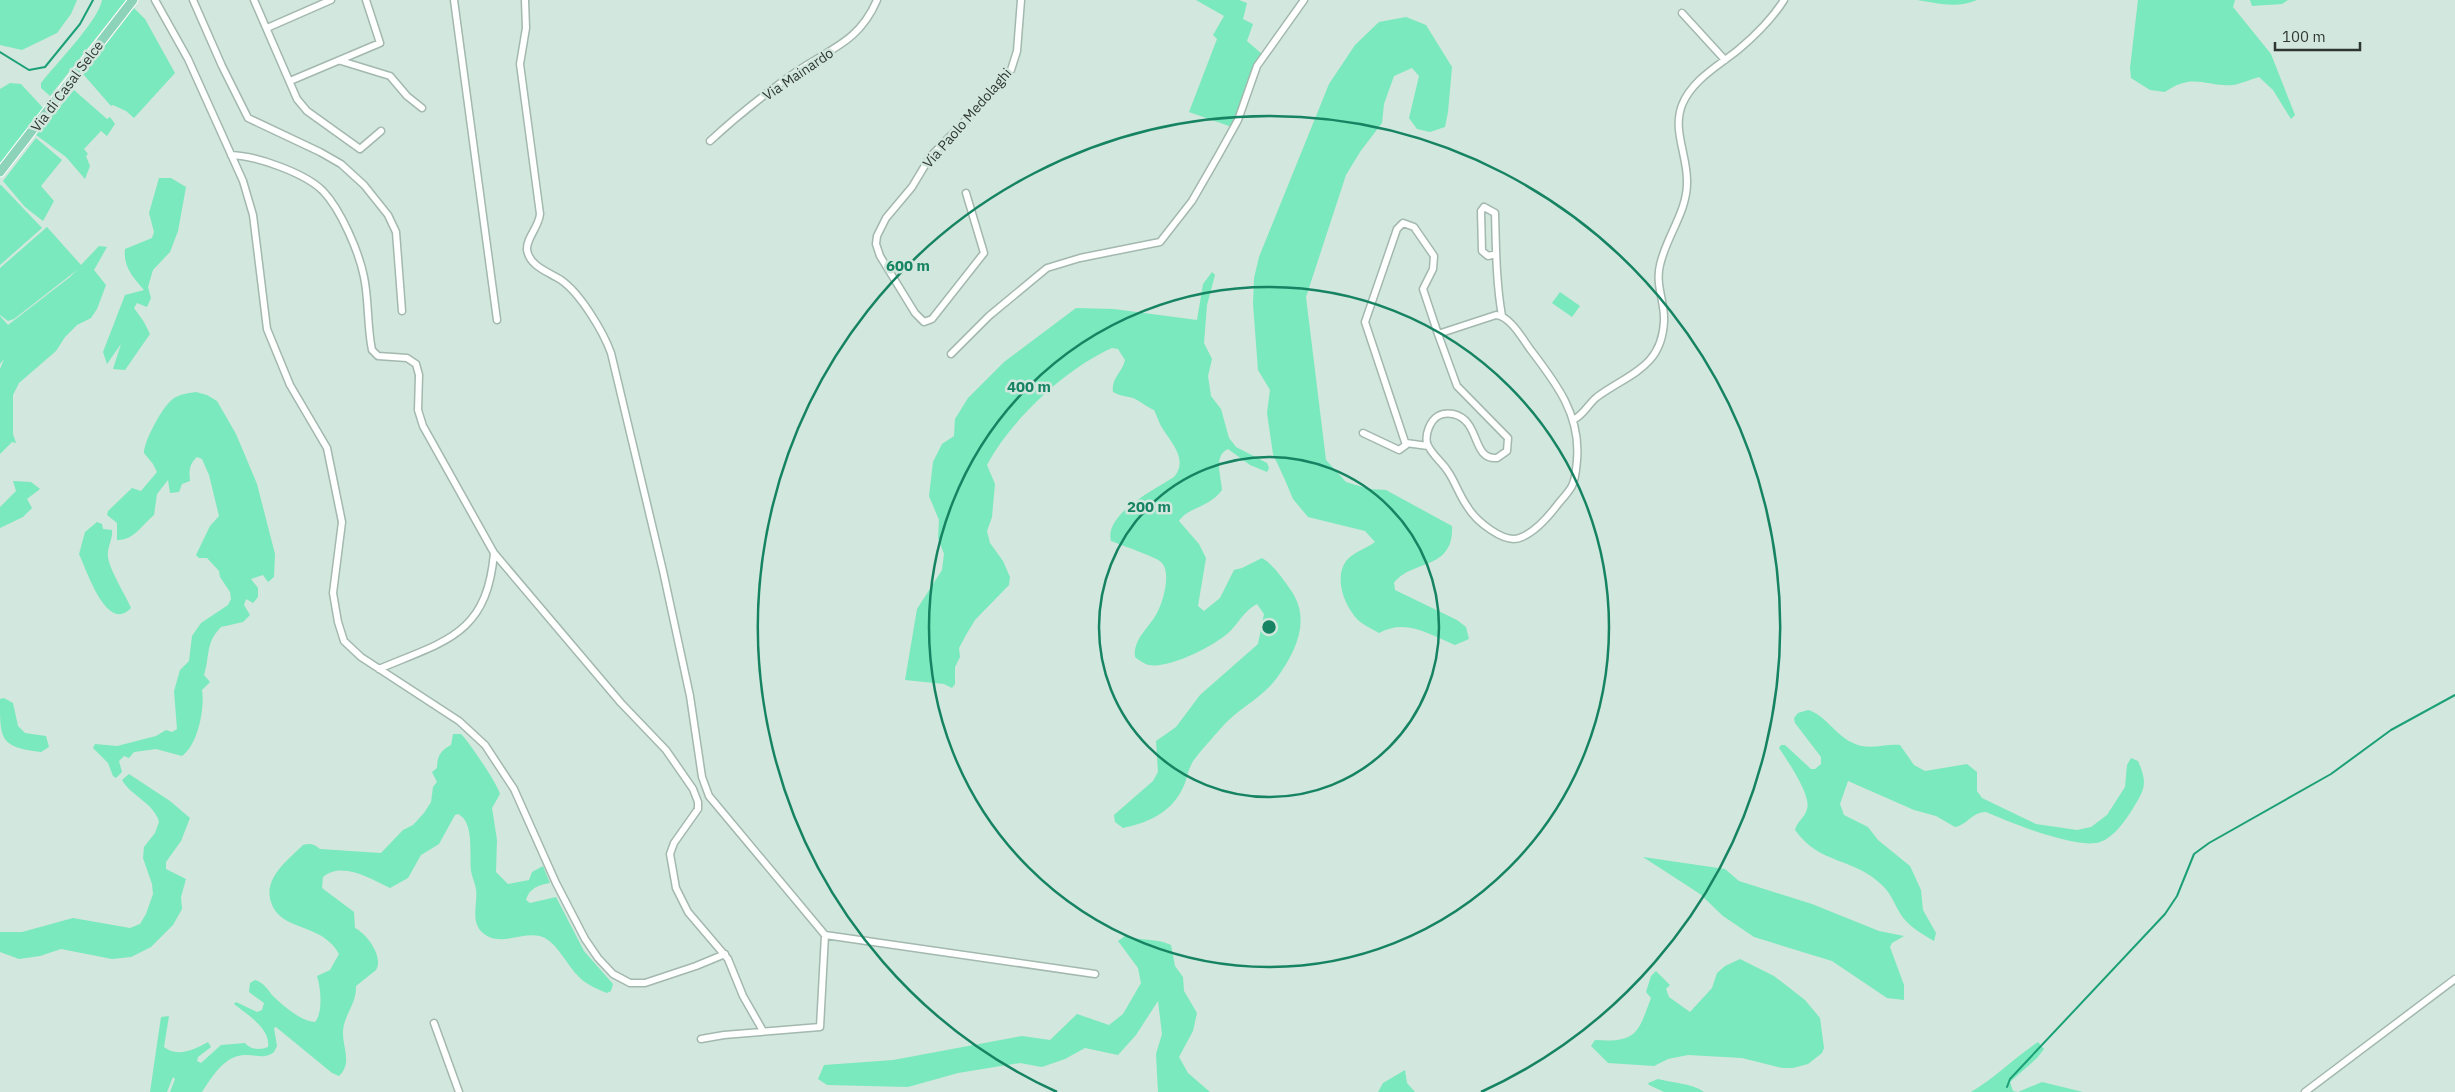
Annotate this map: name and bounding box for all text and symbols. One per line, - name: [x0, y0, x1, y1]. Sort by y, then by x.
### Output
- scale bar: [2275, 20, 2360, 52]
- text: 100 m: [2282, 27, 2326, 46]
- street label: Via di Casal Selce: [27, 37, 107, 135]
- street label: Via Mainardo: [759, 44, 837, 104]
- street label: Via Paolo Medolaghi: [919, 64, 1015, 172]
- text: 600 m: [886, 256, 930, 275]
- text: 400 m: [1007, 377, 1051, 396]
- text: 200 m: [1127, 497, 1171, 516]
- centre of rings: [1260, 618, 1278, 636]

